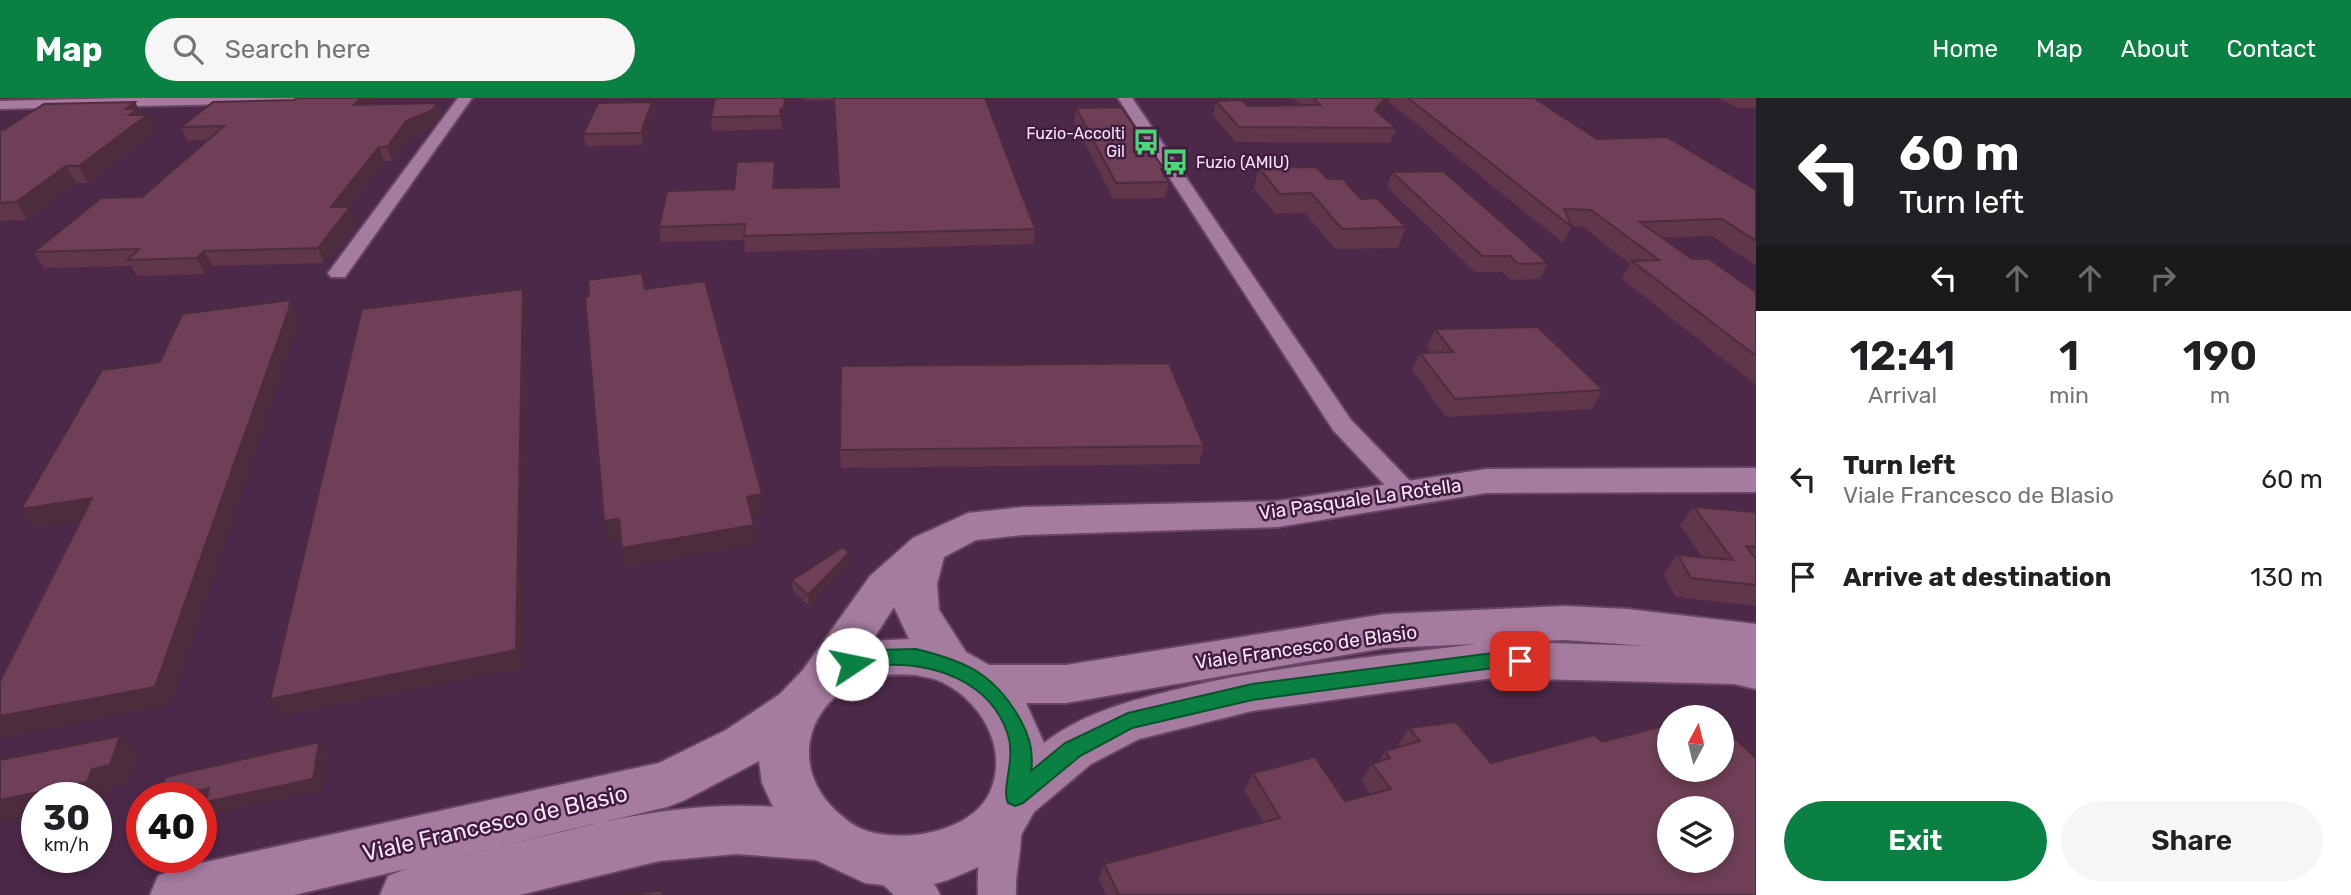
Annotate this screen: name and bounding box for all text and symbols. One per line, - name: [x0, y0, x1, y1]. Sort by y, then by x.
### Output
- search box: [145, 18, 635, 81]
- text: Map: [35, 30, 103, 69]
- icon: search: [169, 30, 207, 68]
- text: Search here: [225, 34, 370, 65]
- text: Home: [1932, 35, 1998, 63]
- text: Map: [2036, 35, 2083, 63]
- text: About: [2121, 35, 2189, 63]
- text: Contact: [2227, 35, 2316, 63]
- place label: Fuzio-Accolti Gil: [1026, 124, 1125, 161]
- text: 60 m: [1899, 124, 2020, 182]
- icon: left: [1784, 126, 1875, 217]
- bus stop icon: Fuzio-Accolti Gil: [1131, 127, 1161, 157]
- bus stop icon: Fuzio (AMIU): [1160, 147, 1190, 177]
- place label: Fuzio (AMIU): [1196, 153, 1289, 172]
- text: Turn left: [1899, 183, 2024, 221]
- icon: left: [1925, 259, 1963, 297]
- icon: ahead: [1998, 259, 2036, 297]
- icon: ahead: [2071, 259, 2109, 297]
- icon: right: [2144, 259, 2182, 297]
- text: 12:41: [1850, 331, 1955, 381]
- text: 1: [2059, 331, 2079, 381]
- text: 190: [2183, 331, 2257, 381]
- text: Arrival: [1868, 381, 1937, 409]
- text: min: [2049, 381, 2089, 409]
- text: m: [2210, 381, 2230, 409]
- text: Turn left: [1843, 450, 1955, 481]
- icon: left: [1784, 460, 1822, 498]
- text: 60 m: [2261, 464, 2323, 495]
- street label: Via Pasquale La Rotella: [1257, 473, 1463, 525]
- text: Viale Francesco de Blasio: [1843, 481, 2114, 509]
- icon: arrive: [1784, 558, 1822, 596]
- text: Arrive at destination: [1843, 562, 2111, 593]
- text: 130 m: [2250, 562, 2323, 593]
- street label: Viale Francesco de Blasio: [1194, 620, 1418, 674]
- position arrow: [815, 627, 889, 701]
- pin: [1490, 631, 1550, 691]
- icon: arrive: [1501, 642, 1539, 680]
- north arrow: [1657, 705, 1734, 782]
- map controls: [1657, 705, 1734, 873]
- street label: Viale Francesco de Blasio: [360, 779, 630, 867]
- speed limit sign: 40: [126, 782, 217, 873]
- button: layers: [1657, 796, 1734, 873]
- text: 30: [43, 797, 90, 839]
- button: Exit: [1784, 801, 2047, 881]
- button: Share: [2061, 801, 2323, 881]
- text: km/h: [44, 834, 89, 856]

